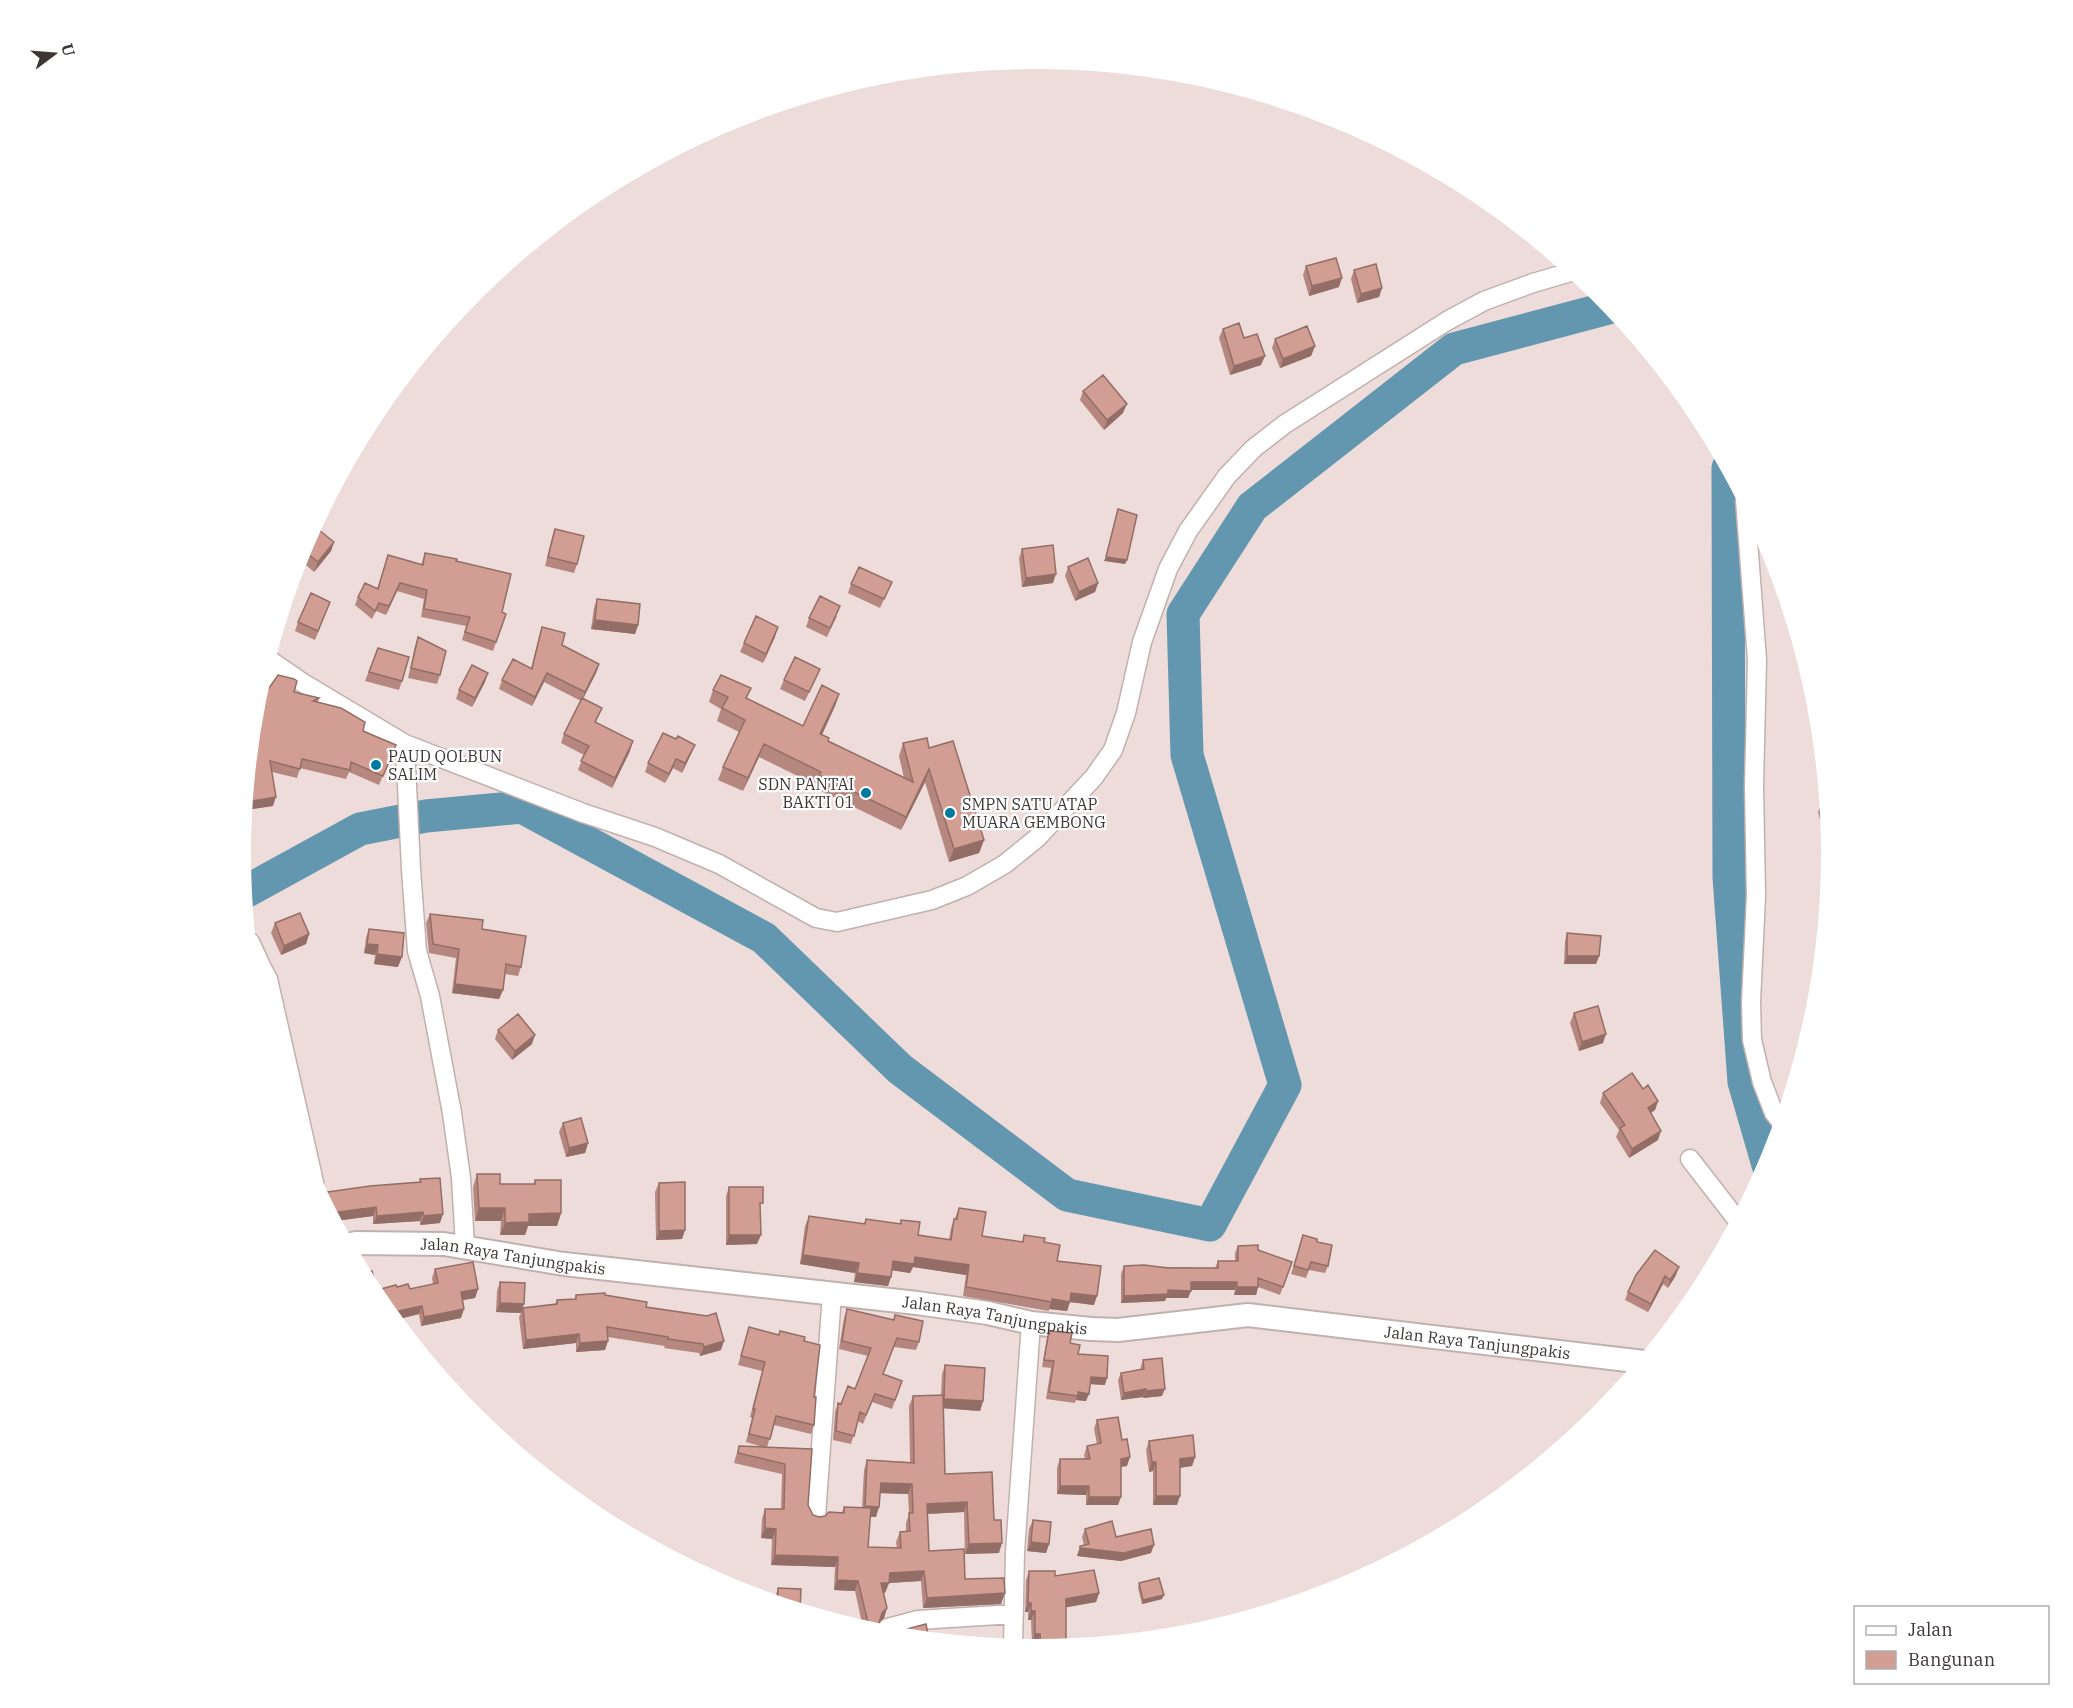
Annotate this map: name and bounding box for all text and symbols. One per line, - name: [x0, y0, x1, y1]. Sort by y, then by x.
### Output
- north arrow: [24, 24, 84, 84]
- text: U: [57, 41, 80, 59]
- place label: PAUD QOLBUN SALIM: [388, 746, 502, 784]
- marker: PAUD QOLBUN SALIM: [369, 758, 383, 772]
- place label: SDN PANTAI BAKTI 01: [758, 774, 854, 812]
- marker: SDN PANTAI BAKTI 01: [859, 786, 873, 800]
- place label: SMPN SATU ATAP MUARA GEMBONG: [962, 794, 1106, 832]
- marker: SMPN SATU ATAP MUARA GEMBONG: [943, 806, 957, 820]
- street label: Jalan Raya Tanjungpakis: [420, 1234, 606, 1279]
- street label: Jalan Raya Tanjungpakis: [901, 1291, 1088, 1339]
- street label: Jalan Raya Tanjungpakis: [1383, 1321, 1571, 1363]
- legend: [1854, 1606, 2049, 1684]
- text: Jalan: [1908, 1618, 1953, 1641]
- text: Bangunan: [1908, 1648, 1995, 1671]

